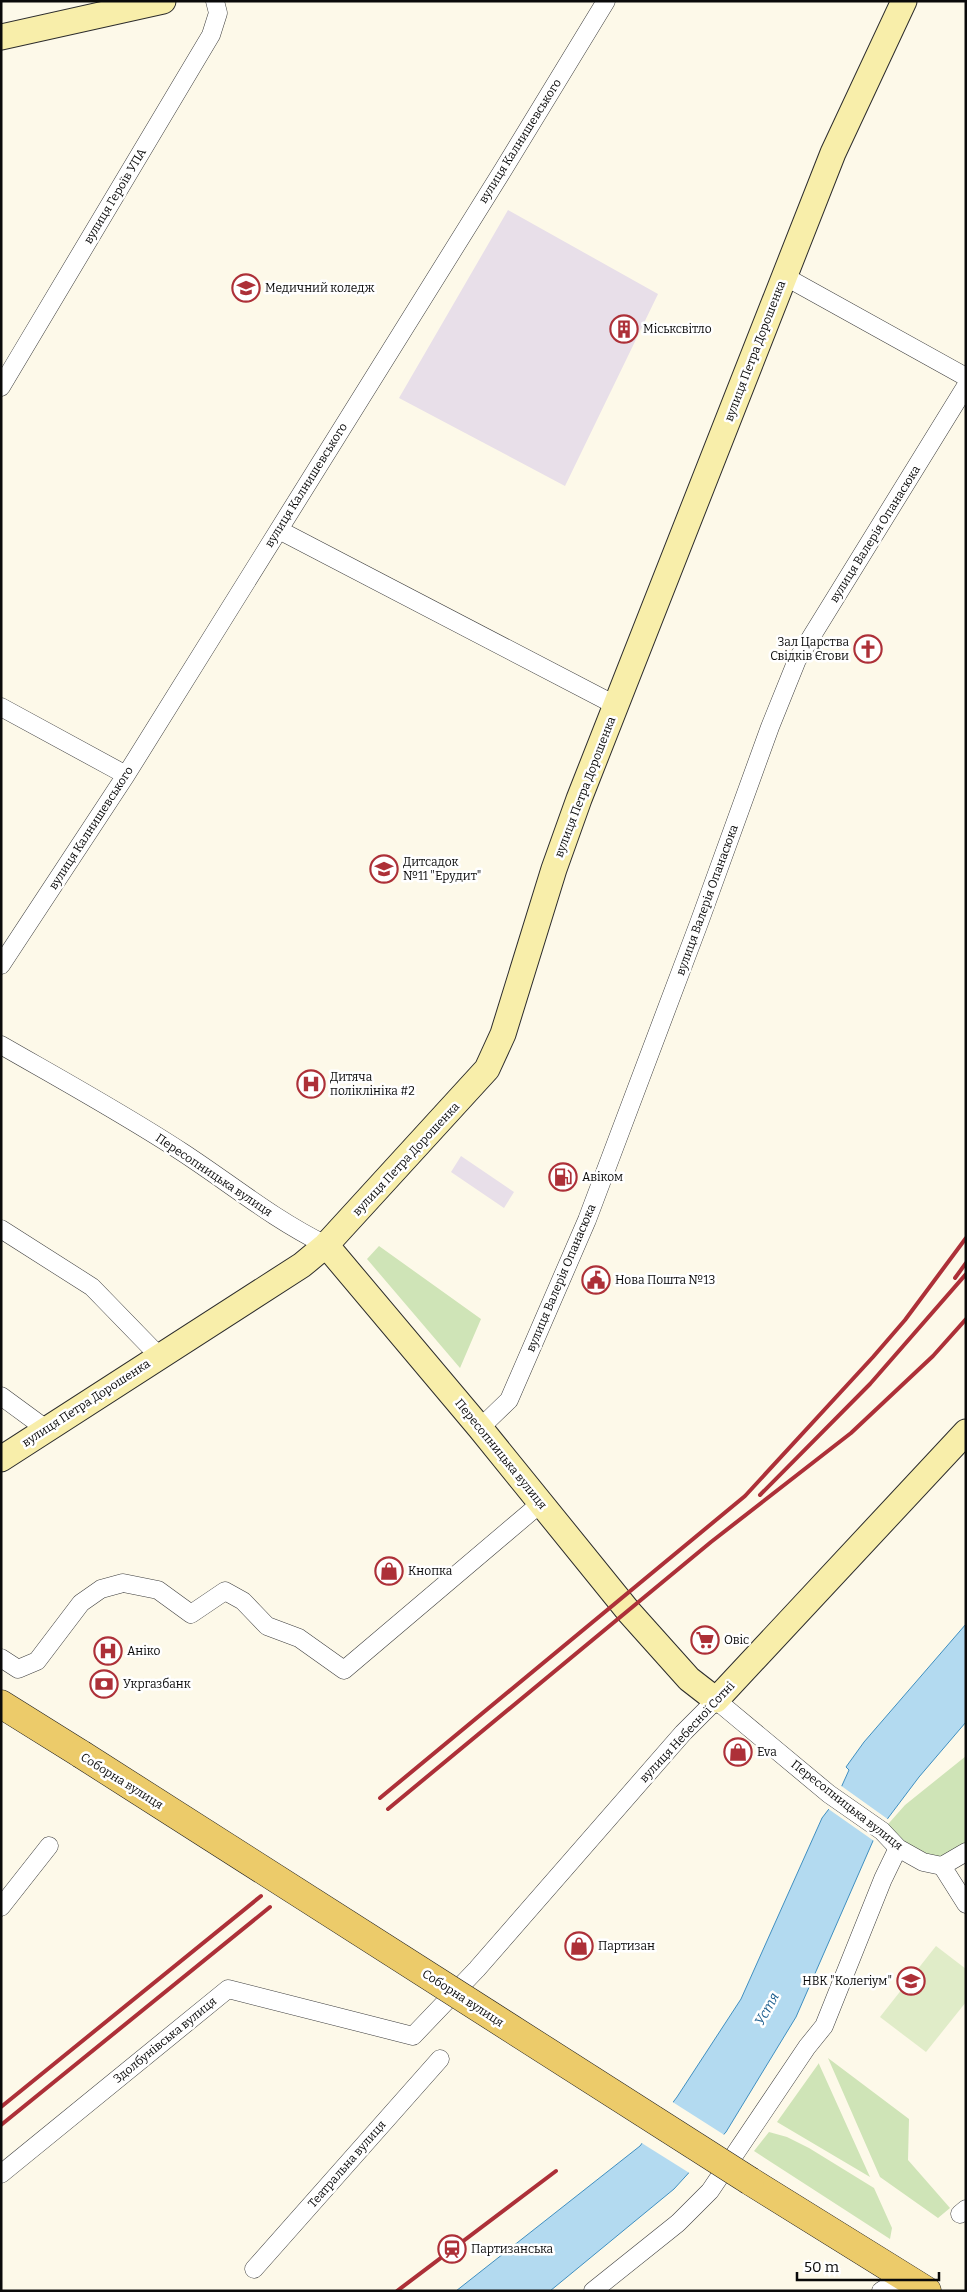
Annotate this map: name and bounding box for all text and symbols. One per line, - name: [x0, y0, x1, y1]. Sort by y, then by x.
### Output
- street label: вулиця Калнишевського: [476, 76, 564, 206]
- street label: вулиця Героїв УПА: [81, 145, 149, 246]
- school or university icon: Медичний коледж: [231, 273, 261, 303]
- street label: вулиця Петра Дорошенка: [722, 278, 789, 423]
- place label: Медичний коледж: [265, 281, 375, 295]
- building icon: Міськсвітло: [609, 314, 639, 344]
- place label: Міськсвітло: [643, 322, 712, 336]
- street label: вулиця Калнишевського: [262, 420, 350, 550]
- street label: вулиця Валерія Опанасюка: [827, 462, 923, 605]
- church icon: Зал Царства Свідків Єгови: [853, 634, 883, 664]
- place label: Зал Царства Свідків Єгови: [770, 635, 849, 663]
- street label: вулиця Петра Дорошенка: [552, 714, 619, 859]
- street label: вулиця Калнишевського: [46, 764, 136, 892]
- street label: вулиця Валерія Опанасюка: [673, 822, 741, 977]
- school or university icon: Дитсадок №11 "Ерудит": [369, 854, 399, 884]
- place label: Дитсадок №11 "Ерудит": [403, 855, 481, 883]
- hospital icon: Дитяча поліклініка #2: [296, 1069, 326, 1099]
- place label: Дитяча поліклініка #2: [330, 1070, 415, 1098]
- street label: вулиця Петра Дорошенка: [350, 1099, 462, 1219]
- street label: Пересопницька вулиця: [153, 1131, 275, 1219]
- fuel station icon: Авіком: [548, 1162, 578, 1192]
- place label: Авіком: [582, 1170, 623, 1184]
- street label: вулиця Валерія Опанасюка: [523, 1202, 599, 1354]
- public building icon: Нова Пошта №13: [581, 1265, 611, 1295]
- place label: Нова Пошта №13: [615, 1273, 715, 1287]
- street label: вулиця Петра Дорошенка: [19, 1356, 153, 1450]
- street label: Пересопницька вулиця: [452, 1396, 550, 1512]
- shop icon: Кнопка: [374, 1556, 404, 1586]
- place label: Кнопка: [408, 1564, 453, 1578]
- supermarket icon: Овіс: [690, 1625, 720, 1655]
- place label: Овіс: [724, 1633, 749, 1647]
- hospital icon: Аніко: [93, 1636, 123, 1666]
- place label: Аніко: [127, 1644, 160, 1658]
- bank icon: Укргазбанк: [89, 1669, 119, 1699]
- place label: Укргазбанк: [123, 1677, 191, 1691]
- street label: вулиця Небесної Сотні: [637, 1678, 738, 1785]
- shop icon: Eva: [723, 1737, 753, 1767]
- place label: Eva: [757, 1745, 777, 1759]
- street label: Соборна вулиця: [78, 1750, 166, 1812]
- street label: Пересопницька вулиця: [788, 1757, 906, 1853]
- shop icon: Партизан: [564, 1931, 594, 1961]
- place label: Партизан: [598, 1939, 655, 1953]
- street label: Соборна вулиця: [420, 1966, 507, 2030]
- school or university icon: НВК "Колегіум": [896, 1966, 926, 1996]
- place label: НВК "Колегіум": [802, 1974, 892, 1988]
- water label: Устя: [751, 1990, 783, 2028]
- street label: Здолбунівська вулиця: [111, 1994, 220, 2086]
- street label: Театральна вулиця: [305, 2117, 389, 2211]
- station icon: Партизанська: [437, 2234, 467, 2264]
- place label: Партизанська: [471, 2242, 554, 2256]
- scale bar: [797, 2250, 940, 2282]
- text: 50 m: [804, 2258, 840, 2276]

